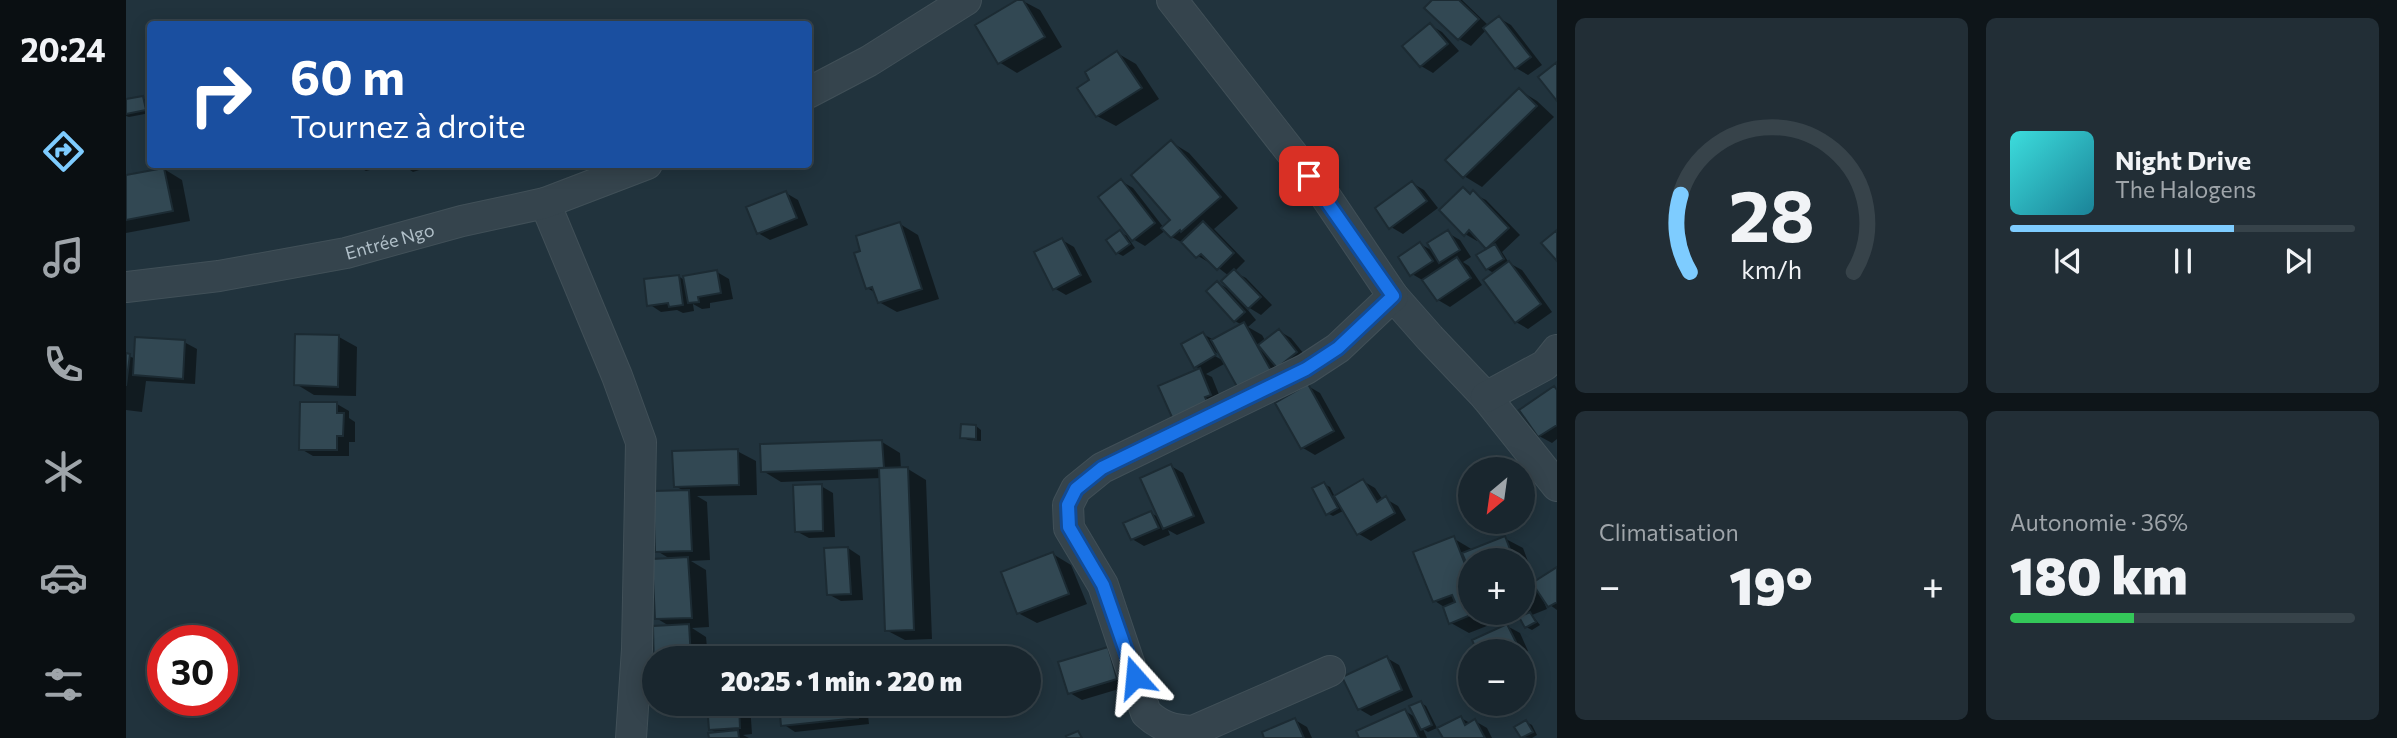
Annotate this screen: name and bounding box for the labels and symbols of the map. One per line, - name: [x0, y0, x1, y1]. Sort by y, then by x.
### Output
- pin: [1279, 146, 1339, 206]
- street label: Entrée Ngo: [343, 218, 437, 264]
- north arrow: [1458, 457, 1535, 534]
- speed limit sign: 30: [147, 625, 238, 716]
- position arrow: [1098, 640, 1172, 714]

